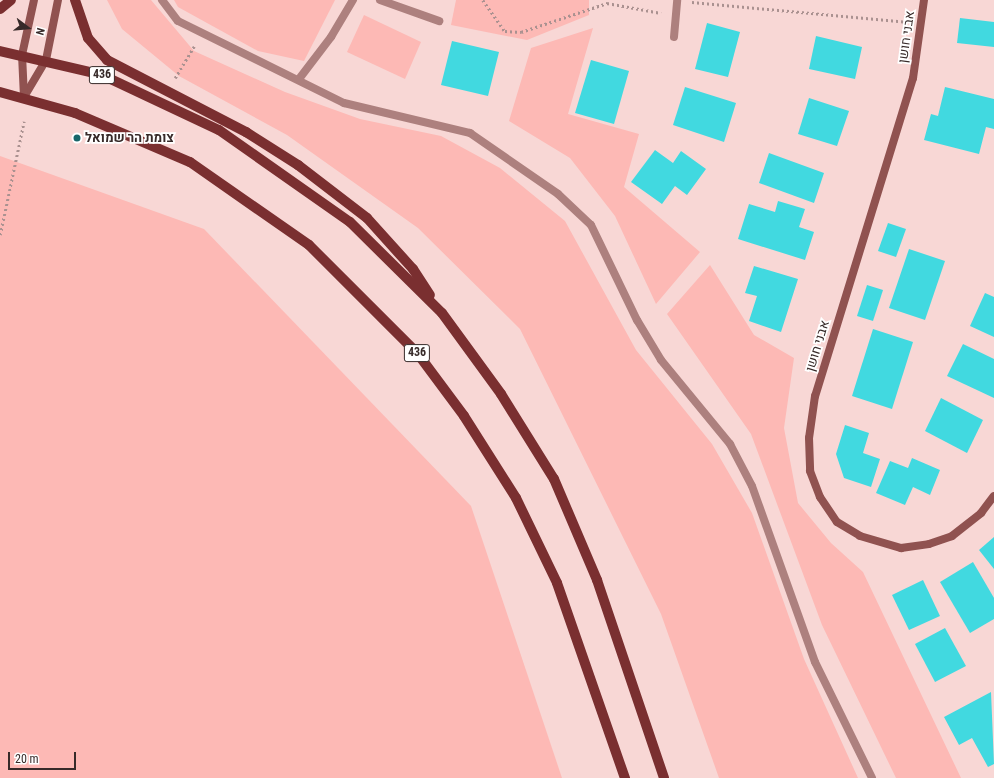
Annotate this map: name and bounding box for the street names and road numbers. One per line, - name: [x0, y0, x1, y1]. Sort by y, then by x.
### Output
- street label: אבני חושן: [896, 10, 918, 64]
- road number: 436: [88, 65, 116, 85]
- street label: אבני חושן: [803, 319, 833, 373]
- road number: 436: [403, 343, 431, 363]

